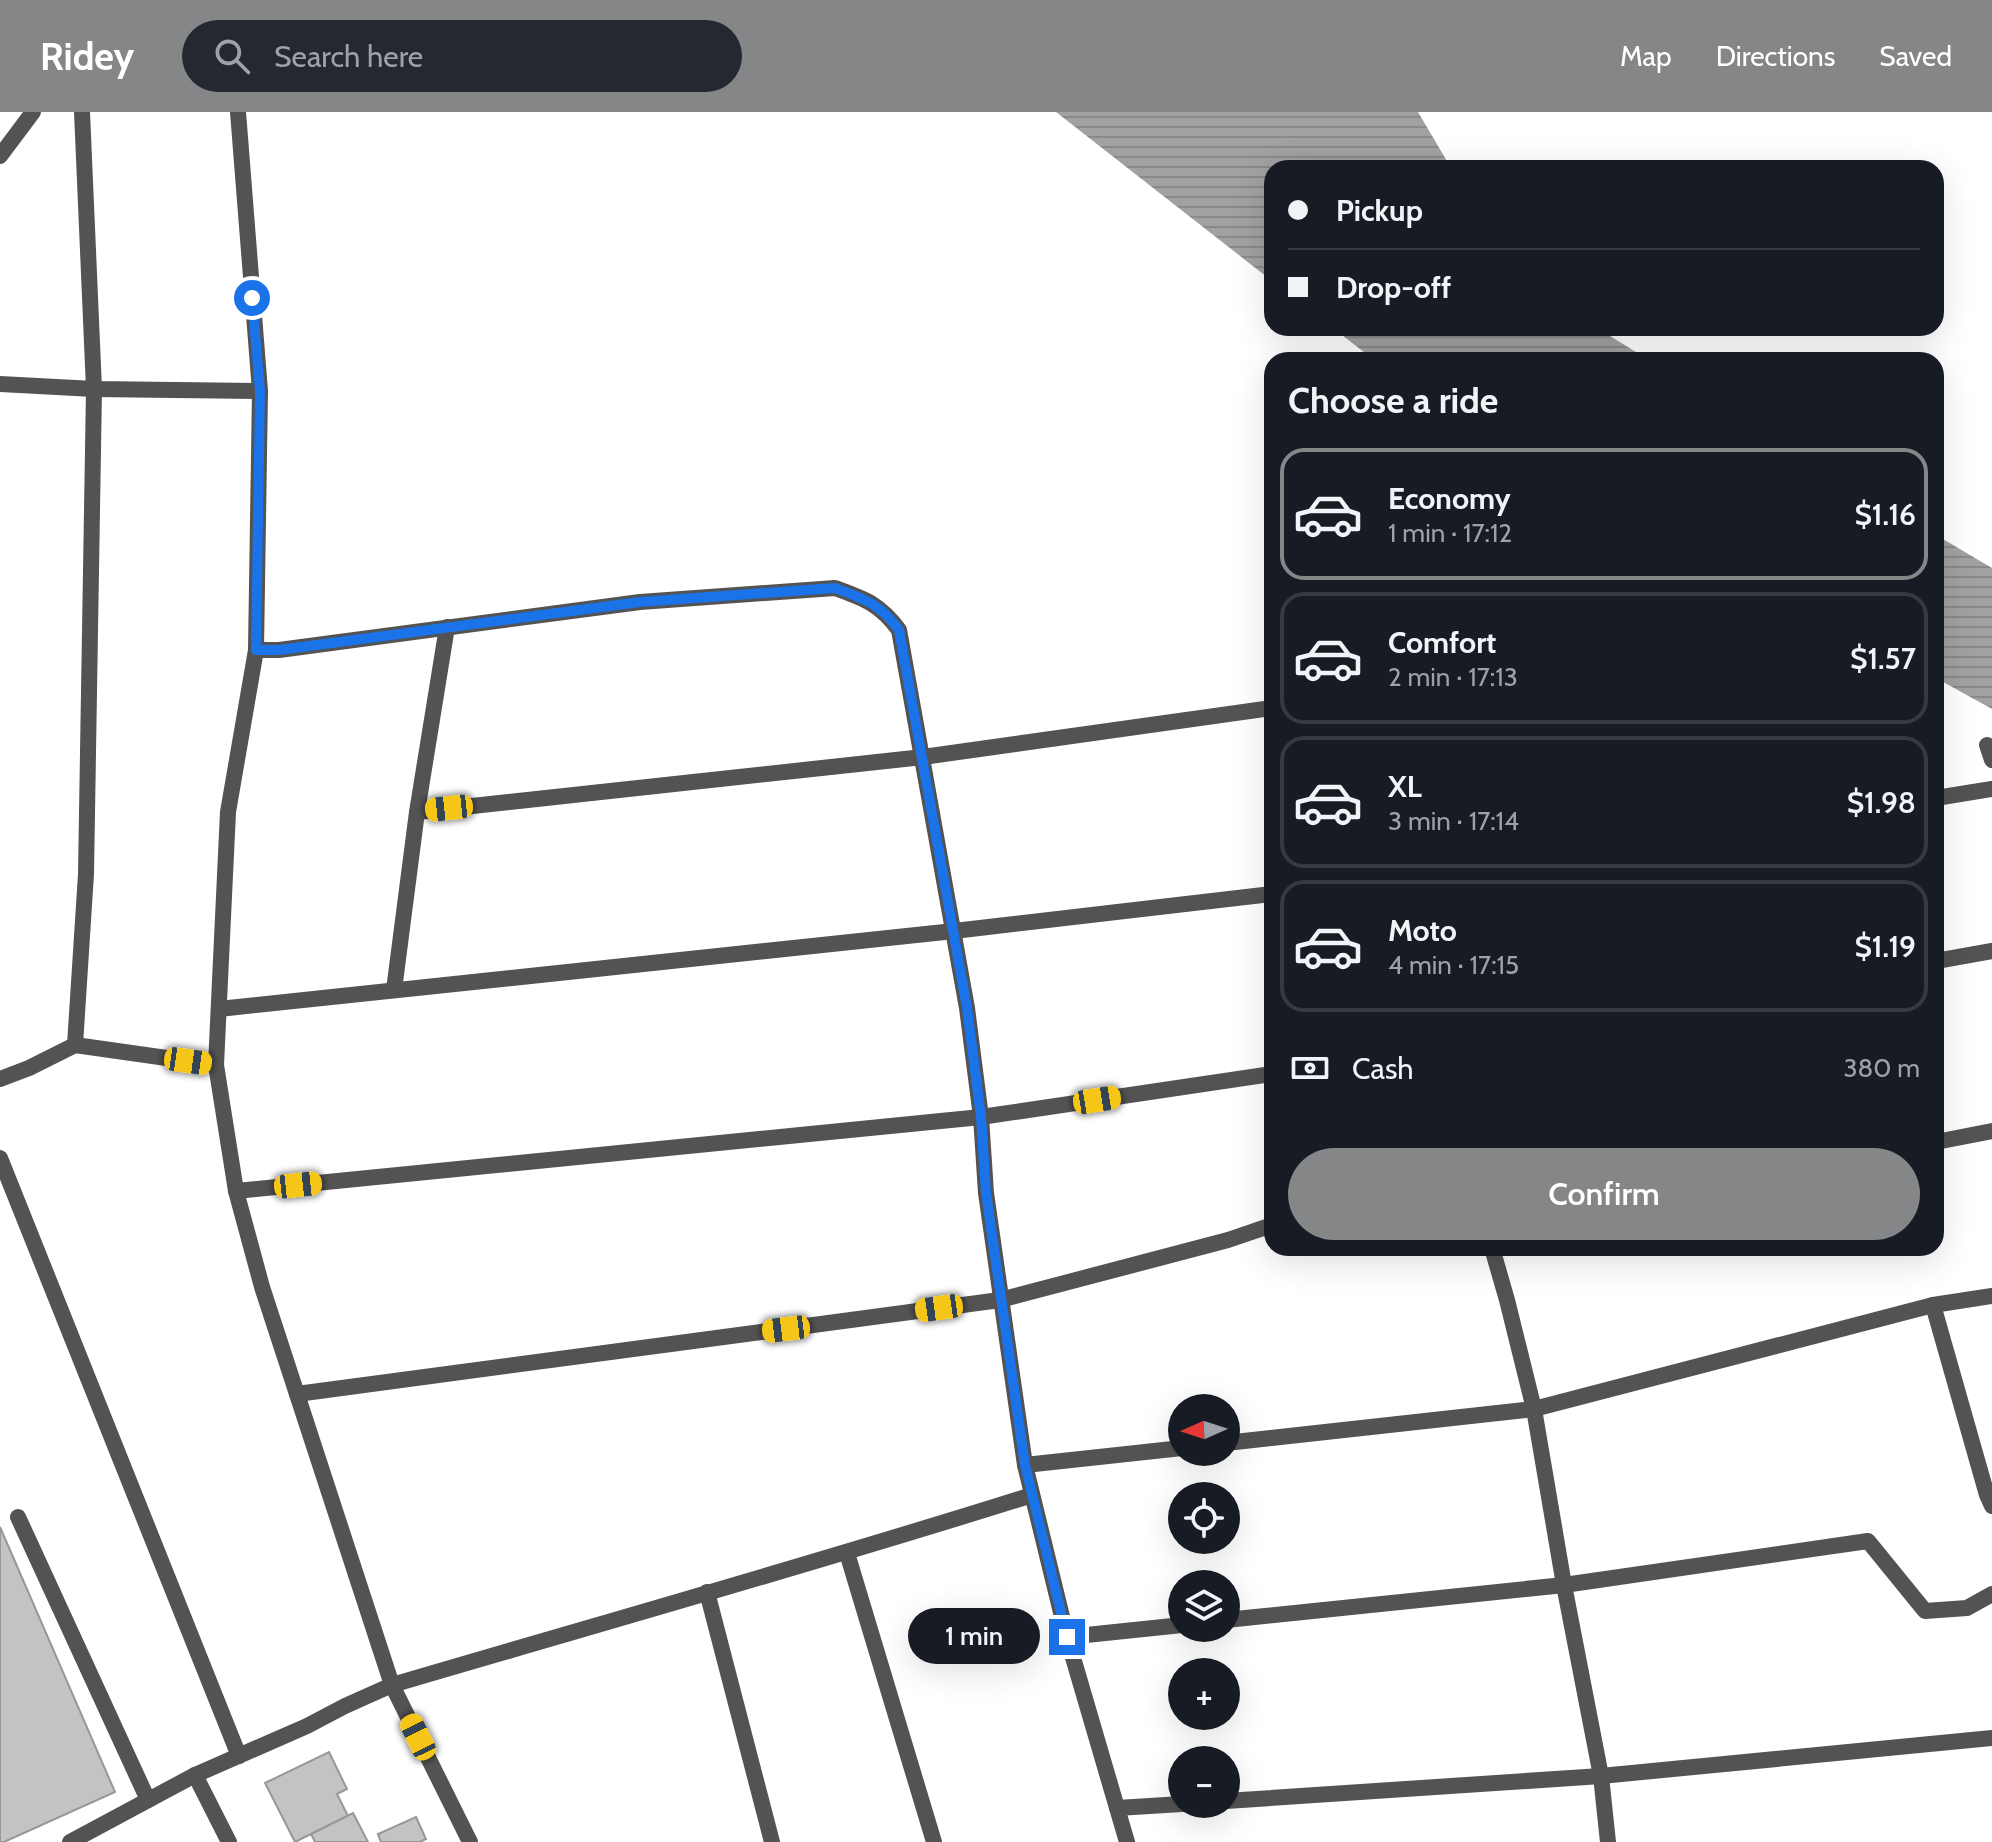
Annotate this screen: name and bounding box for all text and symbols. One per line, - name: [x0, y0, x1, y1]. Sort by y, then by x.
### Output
- search box: [182, 20, 742, 92]
- text: Ridey: [40, 33, 134, 80]
- icon: search: [210, 34, 254, 78]
- text: Search here: [274, 38, 423, 75]
- text: Map: [1620, 39, 1672, 73]
- text: Directions: [1716, 39, 1835, 73]
- text: Saved: [1879, 39, 1952, 73]
- text: Pickup: [1336, 192, 1423, 229]
- text: Drop-off: [1336, 269, 1451, 306]
- route start: [234, 280, 270, 316]
- text: Choose a ride: [1288, 378, 1498, 422]
- icon: car: [1292, 478, 1364, 550]
- text: Economy: [1388, 480, 1511, 517]
- text: $1.16: [1854, 496, 1916, 533]
- text: 1 min · 17:12: [1388, 517, 1512, 549]
- icon: car: [1292, 622, 1364, 694]
- text: Comfort: [1388, 624, 1496, 661]
- text: $1.57: [1850, 640, 1916, 677]
- text: 2 min · 17:13: [1388, 661, 1518, 693]
- icon: car: [1292, 766, 1364, 838]
- text: XL: [1388, 768, 1422, 805]
- text: $1.98: [1847, 784, 1916, 821]
- car: [424, 794, 474, 822]
- text: 3 min · 17:14: [1388, 805, 1519, 837]
- icon: car: [1292, 910, 1364, 982]
- text: Moto: [1388, 912, 1457, 949]
- text: $1.19: [1854, 928, 1916, 965]
- text: 4 min · 17:15: [1388, 949, 1519, 981]
- car: [163, 1046, 213, 1076]
- icon: cash: [1288, 1046, 1332, 1090]
- text: Cash: [1352, 1050, 1414, 1087]
- text: 380 m: [1843, 1052, 1920, 1084]
- car: [1071, 1084, 1123, 1116]
- button: Confirm: [1288, 1148, 1920, 1240]
- car: [273, 1171, 323, 1199]
- car: [914, 1293, 964, 1323]
- car: [761, 1314, 811, 1344]
- north arrow: [1168, 1394, 1240, 1466]
- map controls: [1168, 1394, 1240, 1818]
- button: locate: [1168, 1482, 1240, 1554]
- button: layers: [1168, 1570, 1240, 1642]
- callout: 1 min: [907, 1609, 1039, 1665]
- route end: [1049, 1619, 1085, 1655]
- text: 1 min: [945, 1620, 1003, 1652]
- button: +: [1168, 1658, 1240, 1730]
- car: [397, 1710, 439, 1764]
- button: −: [1168, 1746, 1240, 1818]

